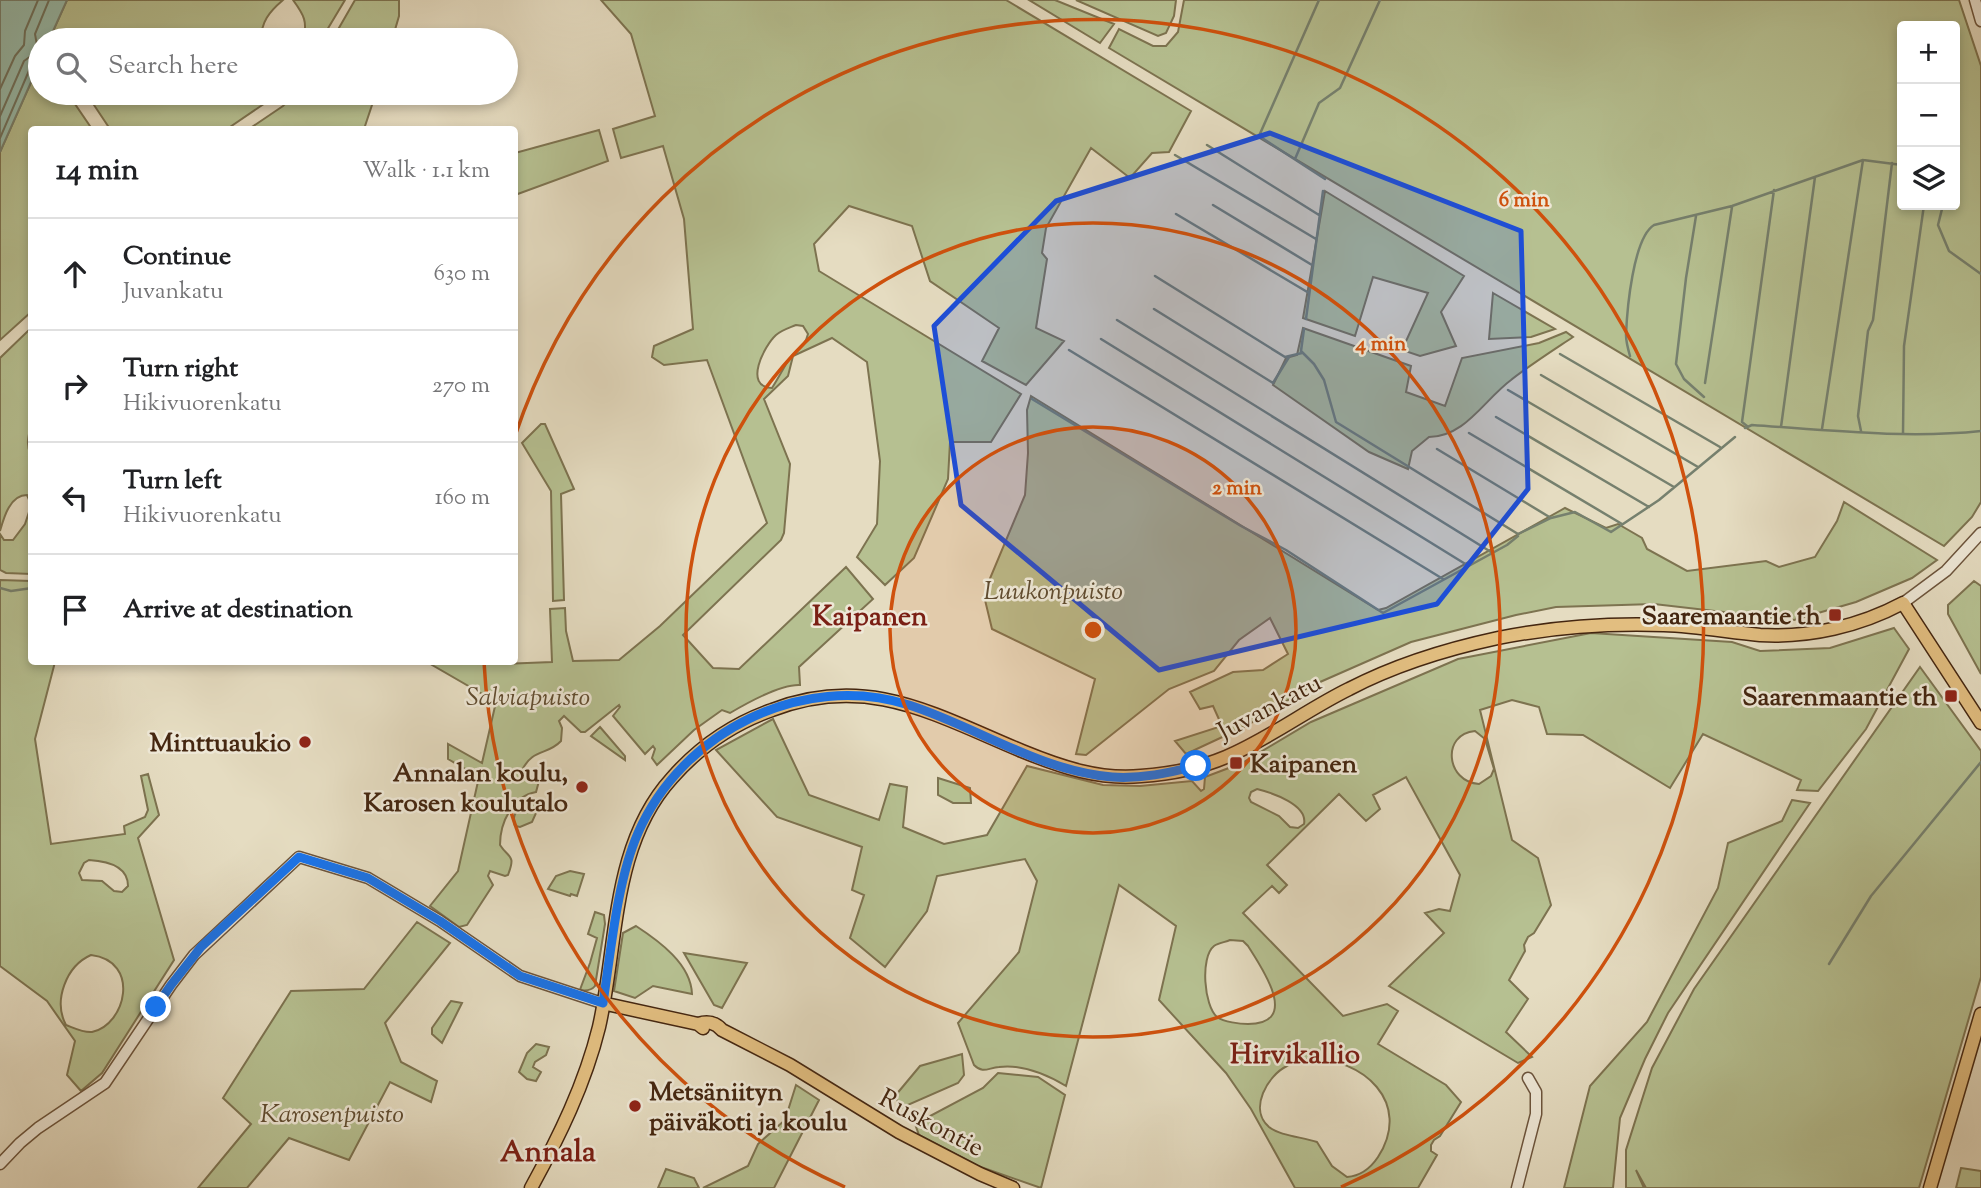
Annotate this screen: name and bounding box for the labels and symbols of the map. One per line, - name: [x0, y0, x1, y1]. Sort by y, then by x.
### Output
- text: 6 min: [1499, 186, 1550, 216]
- text: 4 min: [1355, 330, 1407, 360]
- text: 2 min: [1212, 474, 1263, 504]
- park label: Luukonpuisto: [983, 574, 1123, 611]
- district label: Kaipanen: [812, 598, 928, 638]
- place label: Saaremaantie th: [1641, 599, 1822, 636]
- marker: Saaremaantie th: [1827, 607, 1843, 623]
- centre of rings: [1081, 618, 1105, 642]
- street label: Juvankatu: [1210, 665, 1329, 752]
- park label: Salviapuisto: [466, 680, 590, 717]
- place label: Saarenmaantie th: [1742, 680, 1938, 717]
- marker: Saarenmaantie th: [1943, 688, 1959, 704]
- place label: Minttuaukio: [150, 726, 291, 763]
- marker: Minttuaukio: [297, 734, 313, 750]
- place label: Kaipanen: [1250, 747, 1358, 784]
- route start: [1180, 750, 1211, 781]
- marker: Kaipanen: [1228, 755, 1244, 771]
- place label: Annalan koulu, Karosen koulutalo: [363, 756, 568, 823]
- marker: Annalan koulu, Karosen koulutalo: [574, 779, 590, 795]
- route end: [140, 991, 171, 1022]
- district label: Hirvikallio: [1230, 1036, 1360, 1076]
- place label: Metsäniityn päiväkoti ja koulu: [649, 1075, 848, 1142]
- street label: Ruskontie: [872, 1081, 990, 1167]
- park label: Karosenpuisto: [260, 1097, 404, 1134]
- marker: Metsäniityn päiväkoti ja koulu: [627, 1098, 643, 1114]
- district label: Annala: [500, 1132, 596, 1175]

